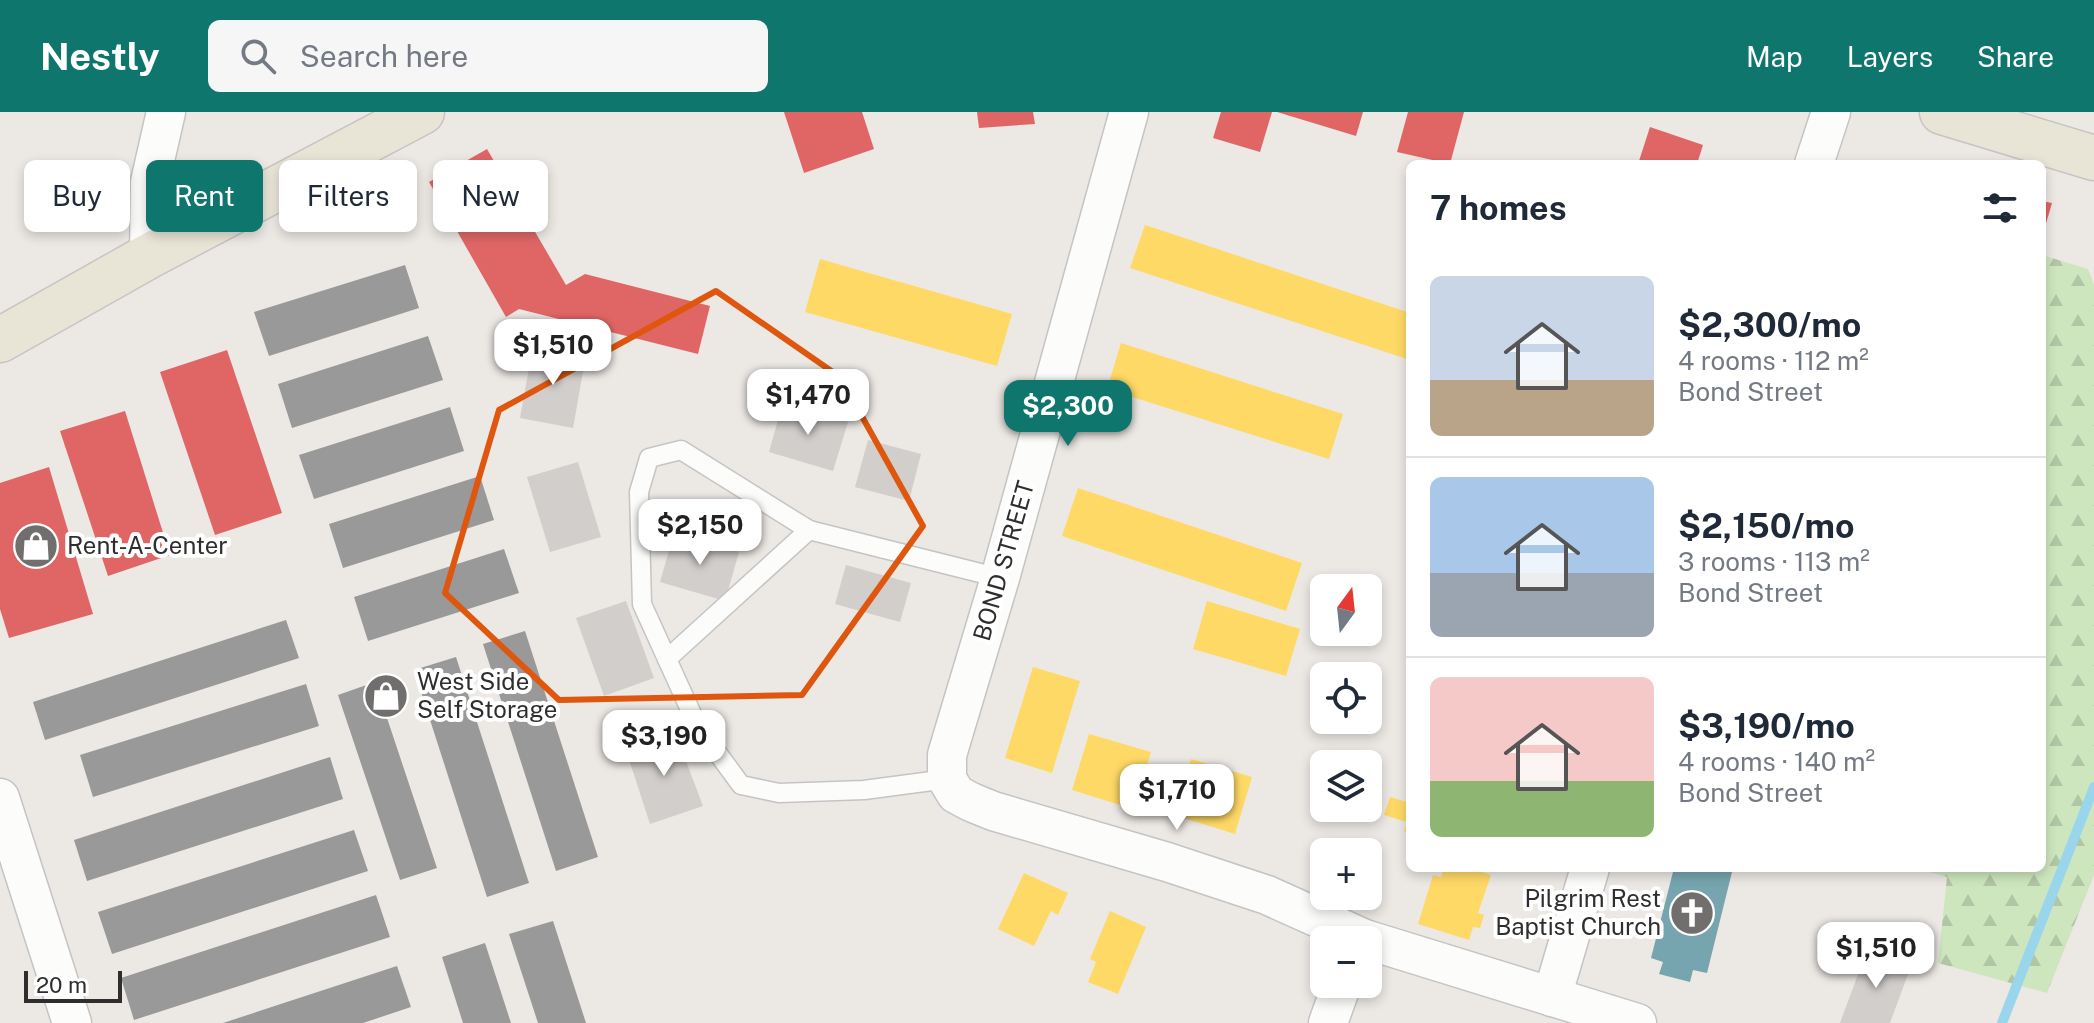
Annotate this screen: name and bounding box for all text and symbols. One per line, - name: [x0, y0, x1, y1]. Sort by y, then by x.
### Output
- search box: [208, 20, 768, 92]
- text: Nestly: [40, 34, 160, 79]
- icon: search: [236, 34, 280, 78]
- text: Search here: [300, 38, 468, 74]
- text: Map: [1746, 40, 1803, 73]
- text: Layers: [1847, 40, 1933, 73]
- text: Share: [1977, 40, 2054, 73]
- chip: Buy: [24, 160, 130, 232]
- chip: Rent: [146, 160, 263, 232]
- chip: Filters: [279, 160, 417, 232]
- chip: New: [433, 160, 548, 232]
- icon: filters: [1978, 186, 2022, 230]
- text: 7 homes: [1430, 188, 1567, 228]
- text: $2,300/mo: [1678, 305, 1861, 345]
- icon: home: [1494, 308, 1590, 404]
- pin: $1,510: [488, 319, 618, 387]
- text: $1,510: [512, 329, 594, 360]
- text: 4 rooms · 112 m²: [1678, 345, 1869, 376]
- pin: $1,470: [743, 369, 873, 437]
- text: Bond Street: [1678, 376, 1823, 407]
- text: $1,470: [765, 379, 851, 410]
- pin: $2,300: [1003, 380, 1133, 448]
- text: $2,300: [1022, 390, 1114, 421]
- street label: BOND STREET: [967, 478, 1039, 644]
- pin: $2,150: [635, 499, 765, 567]
- text: $2,150/mo: [1678, 506, 1855, 546]
- text: $2,150: [657, 509, 743, 540]
- icon: home: [1494, 509, 1590, 605]
- shop icon: Rent-A-Center: [12, 522, 60, 570]
- place label: Rent-A-Center: [67, 531, 228, 559]
- text: 3 rooms · 113 m²: [1678, 546, 1870, 577]
- north arrow: [1310, 574, 1382, 646]
- map controls: [1310, 574, 1382, 998]
- text: Bond Street: [1678, 577, 1823, 608]
- button: locate: [1310, 662, 1382, 734]
- place label: West Side Self Storage: [417, 667, 557, 723]
- shop icon: West Side Self Storage: [362, 672, 410, 720]
- text: $3,190/mo: [1678, 706, 1855, 746]
- icon: home: [1494, 709, 1590, 805]
- pin: $3,190: [599, 710, 729, 778]
- text: $3,190: [620, 720, 708, 751]
- text: 4 rooms · 140 m²: [1678, 746, 1875, 777]
- button: layers: [1310, 750, 1382, 822]
- pin: $1,710: [1112, 764, 1242, 832]
- text: $1,710: [1138, 774, 1216, 805]
- text: Bond Street: [1678, 777, 1823, 808]
- button: +: [1310, 838, 1382, 910]
- place label: Pilgrim Rest Baptist Church: [1495, 884, 1661, 940]
- church icon: Pilgrim Rest Baptist Church: [1668, 889, 1716, 937]
- pin: $1,510: [1811, 922, 1941, 990]
- button: −: [1310, 926, 1382, 998]
- text: $1,510: [1835, 932, 1917, 963]
- scale bar: [24, 967, 122, 1003]
- text: 20 m: [36, 972, 87, 998]

